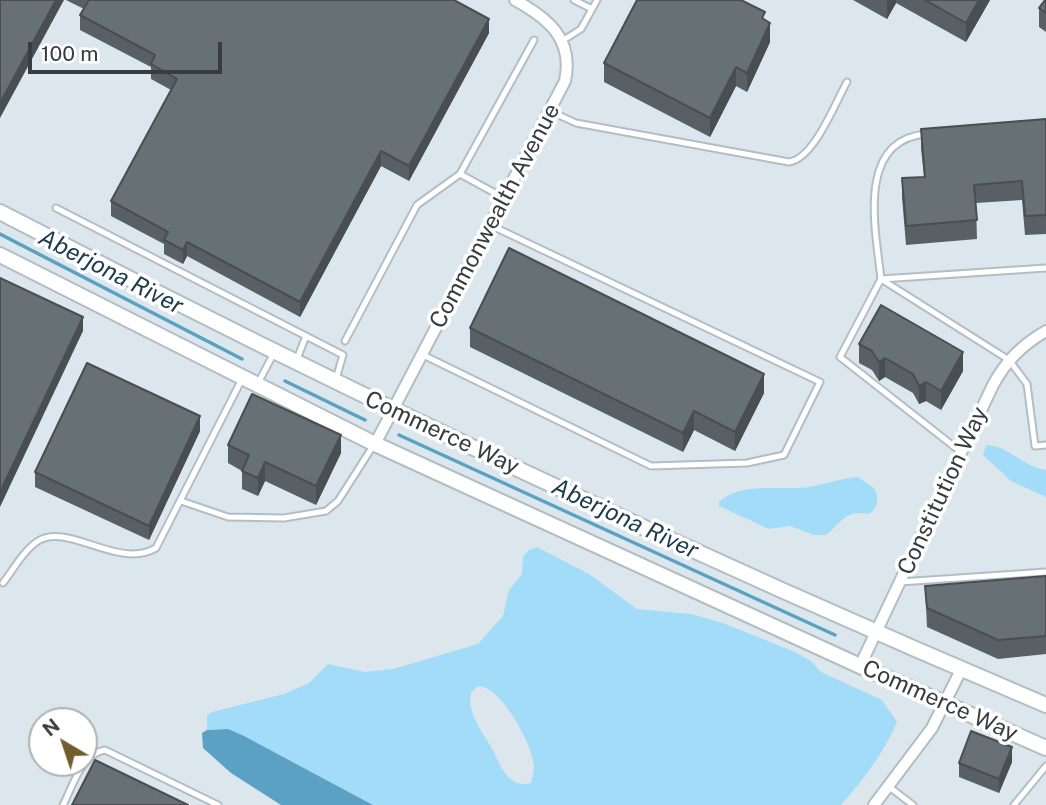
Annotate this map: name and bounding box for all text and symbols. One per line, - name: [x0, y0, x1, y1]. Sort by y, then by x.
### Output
- scale bar: [32, 28, 226, 72]
- text: 100 m: [41, 41, 98, 66]
- street label: Commonwealth Avenue: [424, 99, 566, 333]
- water label: Aberjona River: [34, 223, 188, 321]
- street label: Commerce Way: [360, 385, 524, 481]
- street label: Constitution Way: [892, 403, 994, 579]
- water label: Aberjona River: [547, 473, 703, 565]
- street label: Commerce Way: [858, 654, 1022, 748]
- north arrow: [28, 707, 98, 777]
- text: N: [38, 714, 64, 740]

